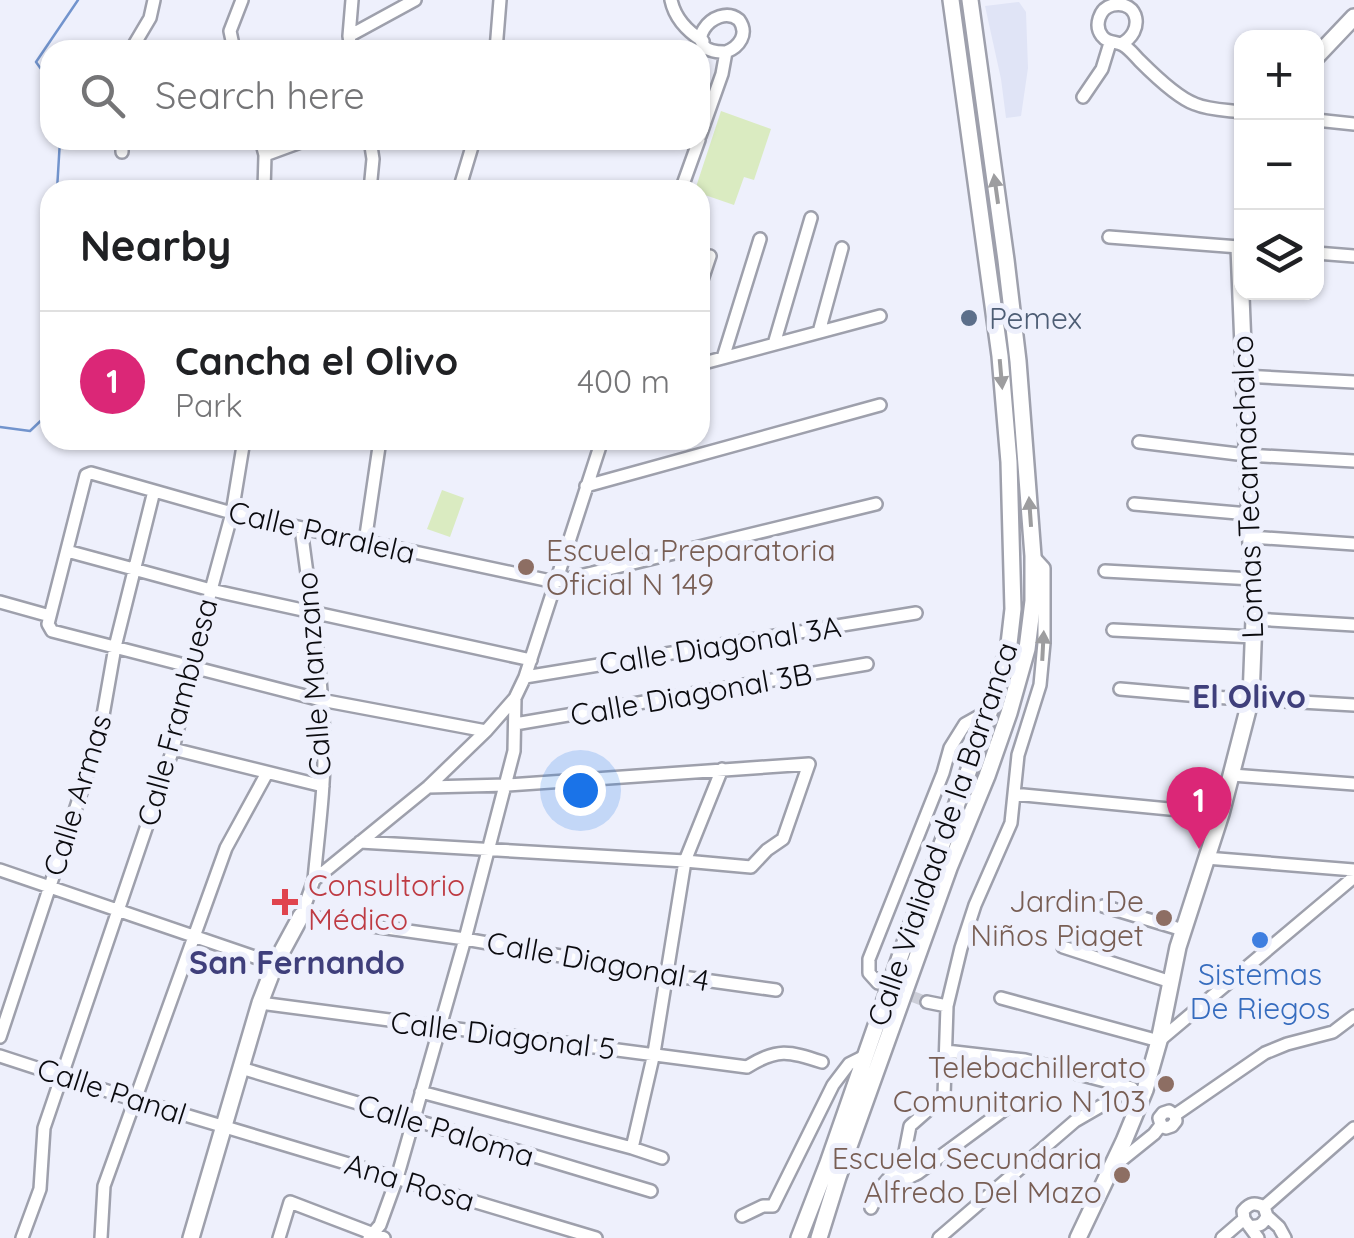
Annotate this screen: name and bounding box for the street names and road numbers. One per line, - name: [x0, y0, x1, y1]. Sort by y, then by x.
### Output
- street label: Lomas Tecamachalco: [1223, 335, 1271, 639]
- street label: Calle Paralela: [225, 492, 419, 572]
- street label: Calle Manzano: [287, 571, 339, 777]
- street label: Calle Frambuesa: [128, 594, 226, 830]
- street label: Calle Diagonal 3A: [596, 607, 844, 683]
- street label: Calle Vialidad de la Barranca: [858, 637, 1026, 1031]
- street label: Calle Diagonal 3B: [567, 654, 815, 734]
- street label: Calle Armas: [34, 710, 120, 880]
- street label: Calle Diagonal 4: [484, 923, 712, 999]
- street label: Calle Diagonal 5: [389, 1002, 617, 1068]
- street label: Calle Panal: [33, 1049, 191, 1133]
- street label: Calle Paloma: [353, 1085, 539, 1175]
- street label: Ana Rosa: [341, 1144, 479, 1220]

